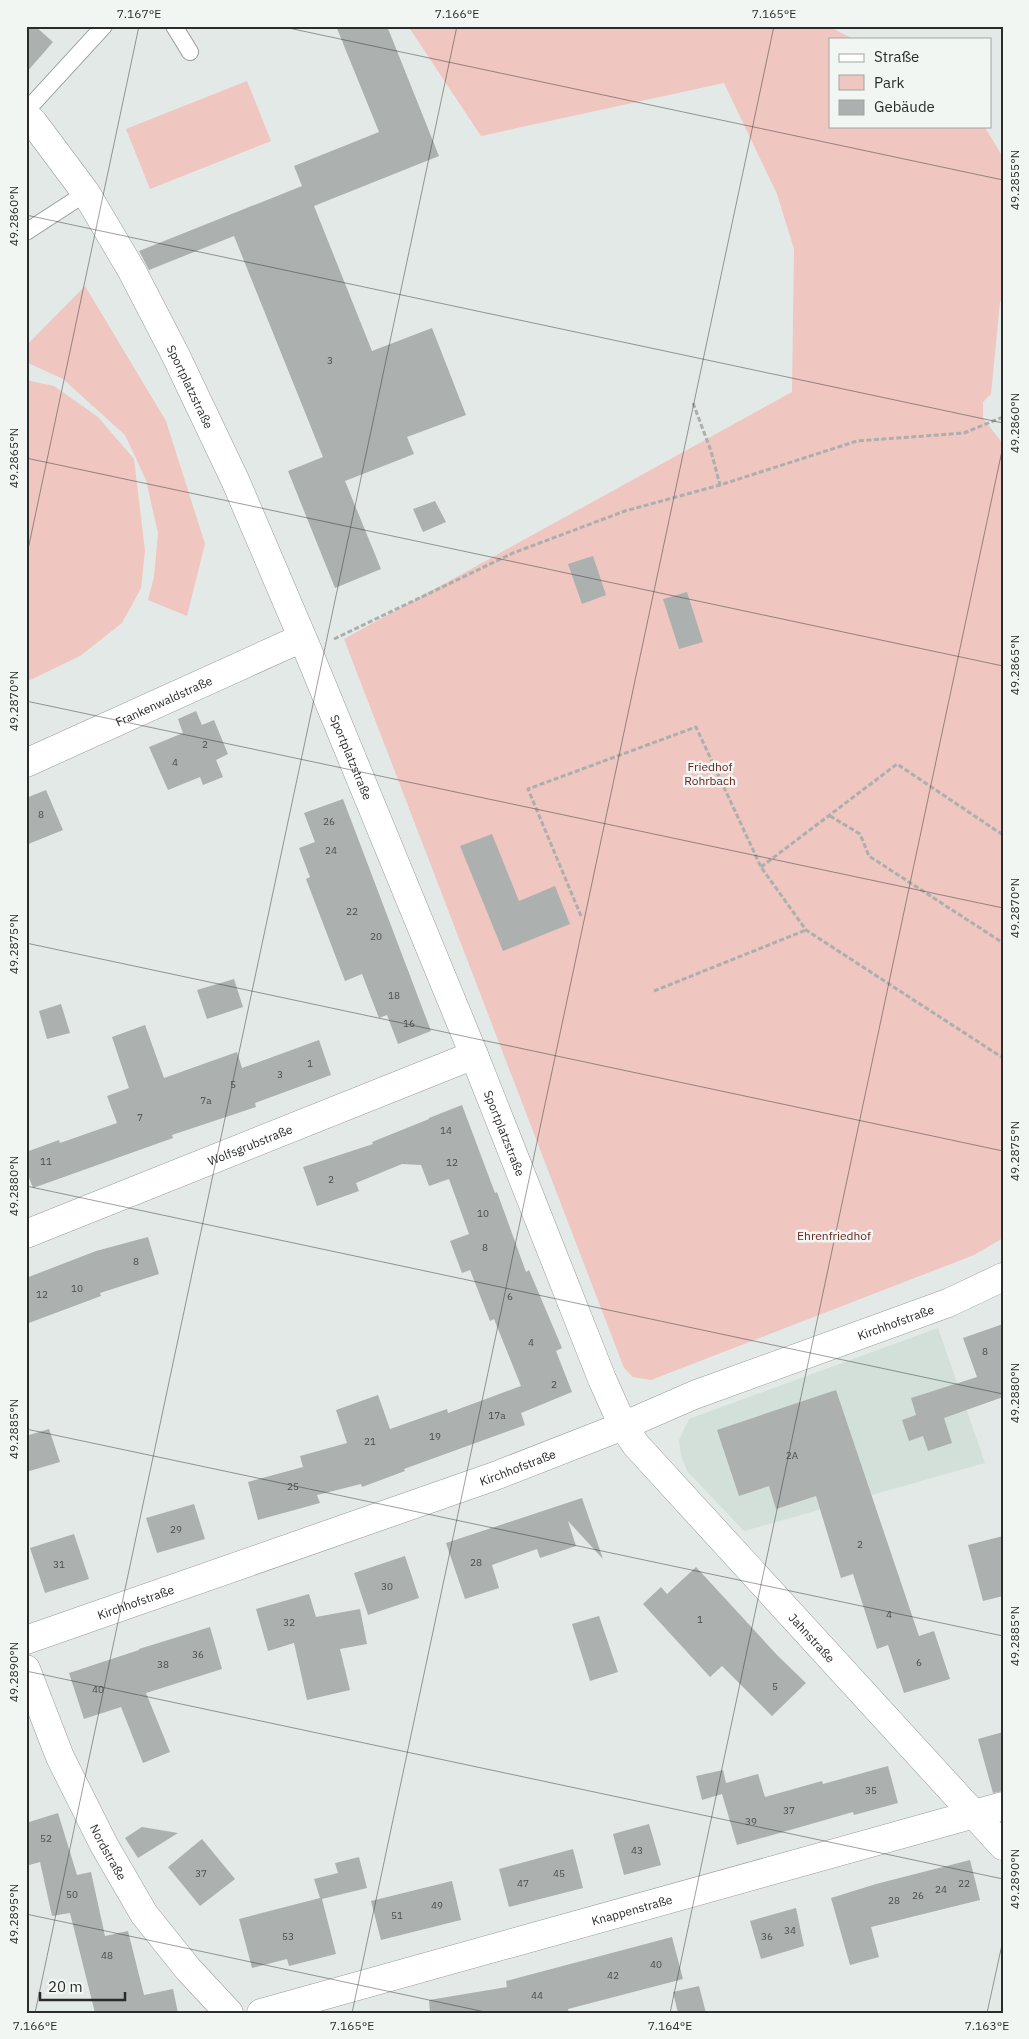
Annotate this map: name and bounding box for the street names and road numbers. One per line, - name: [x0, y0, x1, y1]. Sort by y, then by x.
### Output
- street label: Sportplatzstraße: [164, 342, 217, 431]
- street label: Frankenwaldstraße: [113, 672, 215, 729]
- street label: Sportplatzstraße: [327, 712, 376, 802]
- street label: Sportplatzstraße: [481, 1088, 529, 1178]
- street label: Wolfsgrubstraße: [205, 1121, 295, 1168]
- street label: Kirchhofstraße: [855, 1301, 936, 1343]
- street label: Kirchhofstraße: [477, 1445, 558, 1488]
- street label: Kirchhofstraße: [95, 1581, 176, 1622]
- street label: Jahnstraße: [786, 1610, 839, 1666]
- street label: Nordstraße: [87, 1822, 130, 1883]
- street label: Knappenstraße: [590, 1891, 674, 1928]

